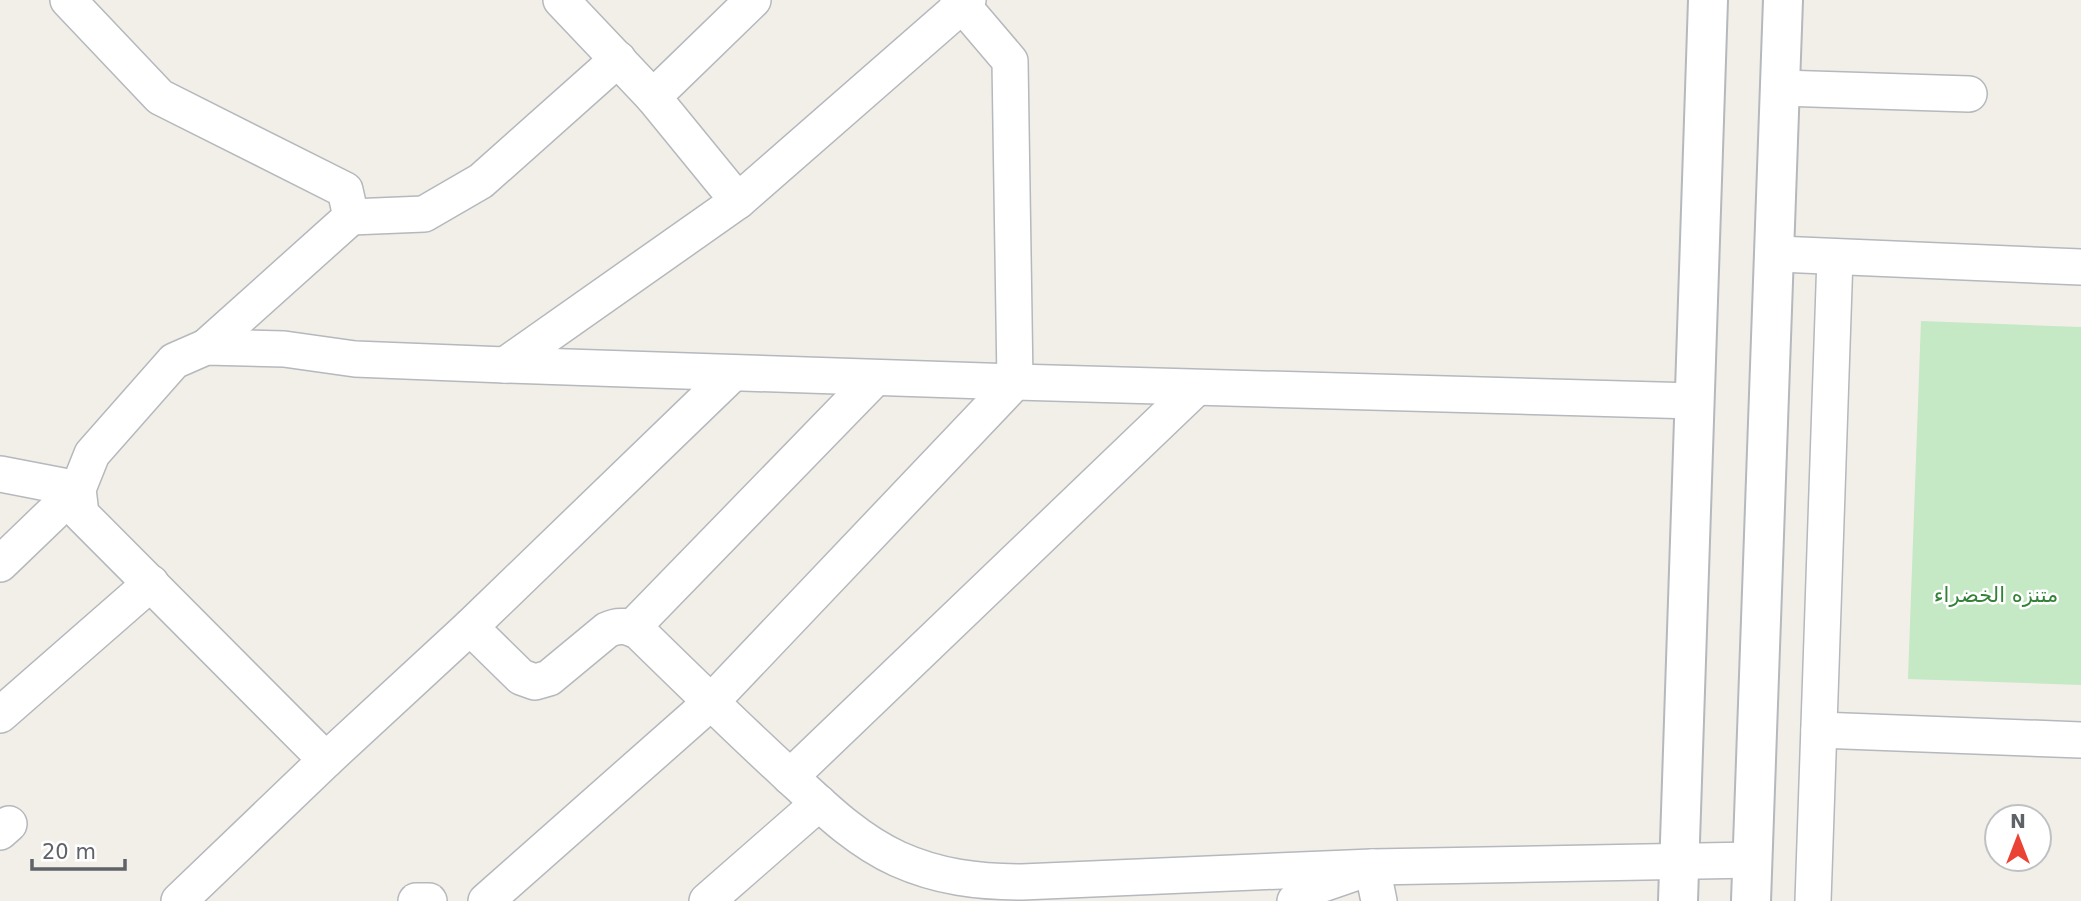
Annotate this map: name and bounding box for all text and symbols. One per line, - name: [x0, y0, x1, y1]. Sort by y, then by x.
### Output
- park label: متنزه الخضراء: [1934, 583, 2058, 607]
- north arrow: [1983, 803, 2053, 873]
- text: N: [2010, 810, 2026, 832]
- scale bar: [32, 828, 124, 872]
- text: 20 m: [42, 840, 96, 864]

